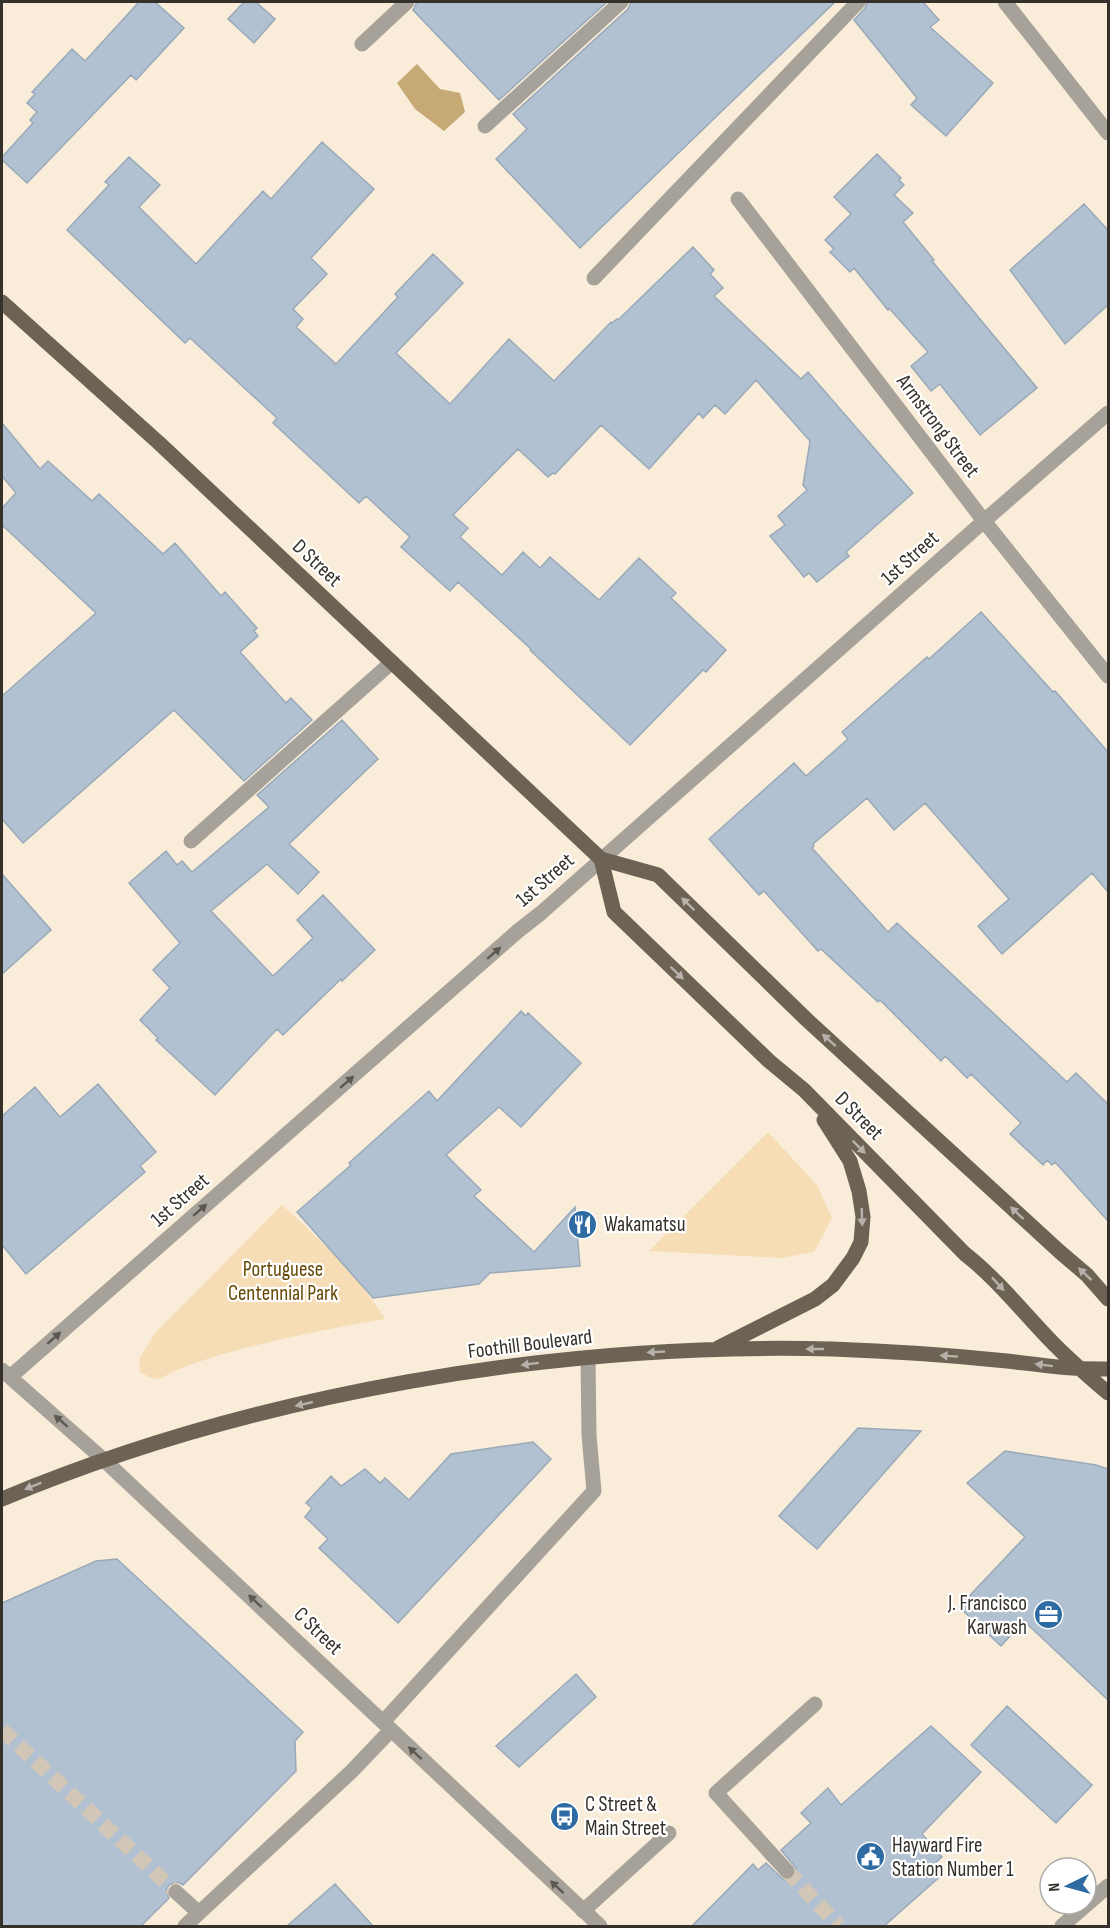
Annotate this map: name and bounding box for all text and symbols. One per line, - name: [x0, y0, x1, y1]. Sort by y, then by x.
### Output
- street label: Armstrong Street: [891, 369, 985, 482]
- street label: 1st Street: [876, 526, 944, 590]
- street label: D Street: [287, 534, 347, 592]
- street label: 1st Street: [511, 848, 579, 912]
- one-way arrow: [682, 898, 696, 912]
- one-way arrow: [486, 946, 501, 960]
- one-way arrow: [669, 965, 683, 979]
- one-way arrow: [821, 1033, 836, 1047]
- one-way arrow: [339, 1075, 355, 1088]
- street label: D Street: [830, 1087, 888, 1145]
- one-way arrow: [852, 1139, 866, 1153]
- street label: 1st Street: [146, 1168, 214, 1232]
- one-way arrow: [192, 1204, 207, 1217]
- one-way arrow: [1010, 1206, 1024, 1220]
- restaurant icon: Wakamatsu: [567, 1208, 599, 1240]
- one-way arrow: [857, 1208, 867, 1227]
- place label: Wakamatsu: [604, 1212, 685, 1237]
- park label: Portuguese Centennial Park: [228, 1257, 338, 1306]
- one-way arrow: [1078, 1267, 1093, 1281]
- one-way arrow: [991, 1276, 1004, 1291]
- street label: Foothill Boulevard: [466, 1324, 594, 1364]
- one-way arrow: [46, 1332, 62, 1345]
- one-way arrow: [806, 1344, 825, 1354]
- one-way arrow: [646, 1348, 665, 1357]
- one-way arrow: [939, 1351, 958, 1361]
- one-way arrow: [520, 1360, 539, 1369]
- one-way arrow: [1034, 1361, 1053, 1370]
- one-way arrow: [295, 1400, 314, 1410]
- one-way arrow: [53, 1414, 68, 1428]
- one-way arrow: [24, 1482, 42, 1491]
- place label: J. Francisco Karwash: [947, 1591, 1027, 1640]
- one-way arrow: [248, 1594, 262, 1608]
- office icon: J. Francisco Karwash: [1032, 1599, 1064, 1631]
- street label: C Street: [289, 1602, 347, 1660]
- one-way arrow: [408, 1746, 423, 1760]
- place label: C Street & Main Street: [585, 1792, 666, 1841]
- bus stop icon: C Street & Main Street: [548, 1800, 580, 1832]
- place label: Hayward Fire Station Number 1: [892, 1833, 1014, 1882]
- public building icon: Hayward Fire Station Number 1: [855, 1841, 887, 1873]
- north arrow: [1038, 1856, 1098, 1916]
- one-way arrow: [551, 1880, 565, 1894]
- text: N: [1045, 1882, 1064, 1892]

